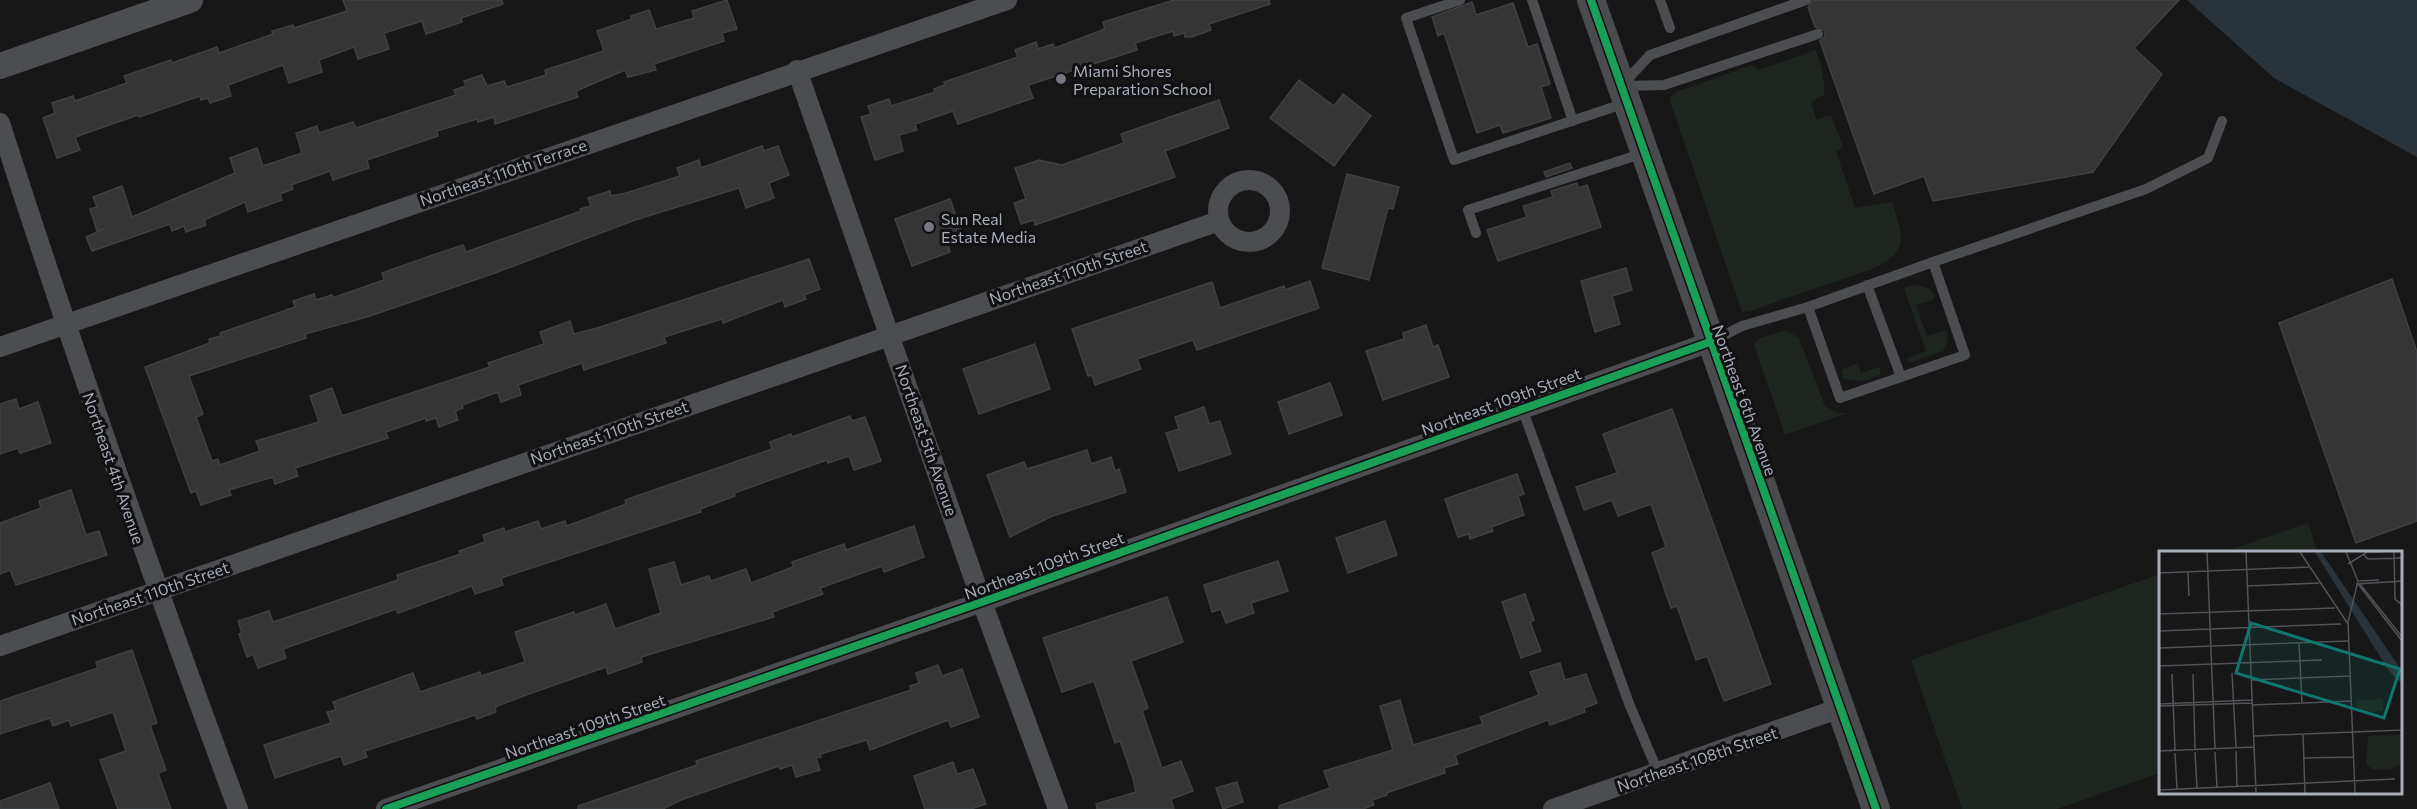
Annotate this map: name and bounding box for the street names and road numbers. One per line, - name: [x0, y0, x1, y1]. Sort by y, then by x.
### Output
- street label: Northeast 110th Terrace: [417, 135, 589, 209]
- street label: Northeast 110th Street: [987, 236, 1150, 308]
- street label: Northeast 6th Avenue: [1709, 322, 1781, 478]
- street label: Northeast 5th Avenue: [892, 362, 962, 518]
- street label: Northeast 109th Street: [1419, 363, 1584, 439]
- street label: Northeast 4th Avenue: [79, 390, 149, 546]
- street label: Northeast 110th Street: [528, 396, 691, 468]
- street label: Northeast 109th Street: [962, 527, 1127, 603]
- street label: Northeast 110th Street: [69, 557, 232, 629]
- street label: Northeast 109th Street: [502, 689, 668, 762]
- street label: Northeast 108th Street: [1614, 722, 1780, 795]

